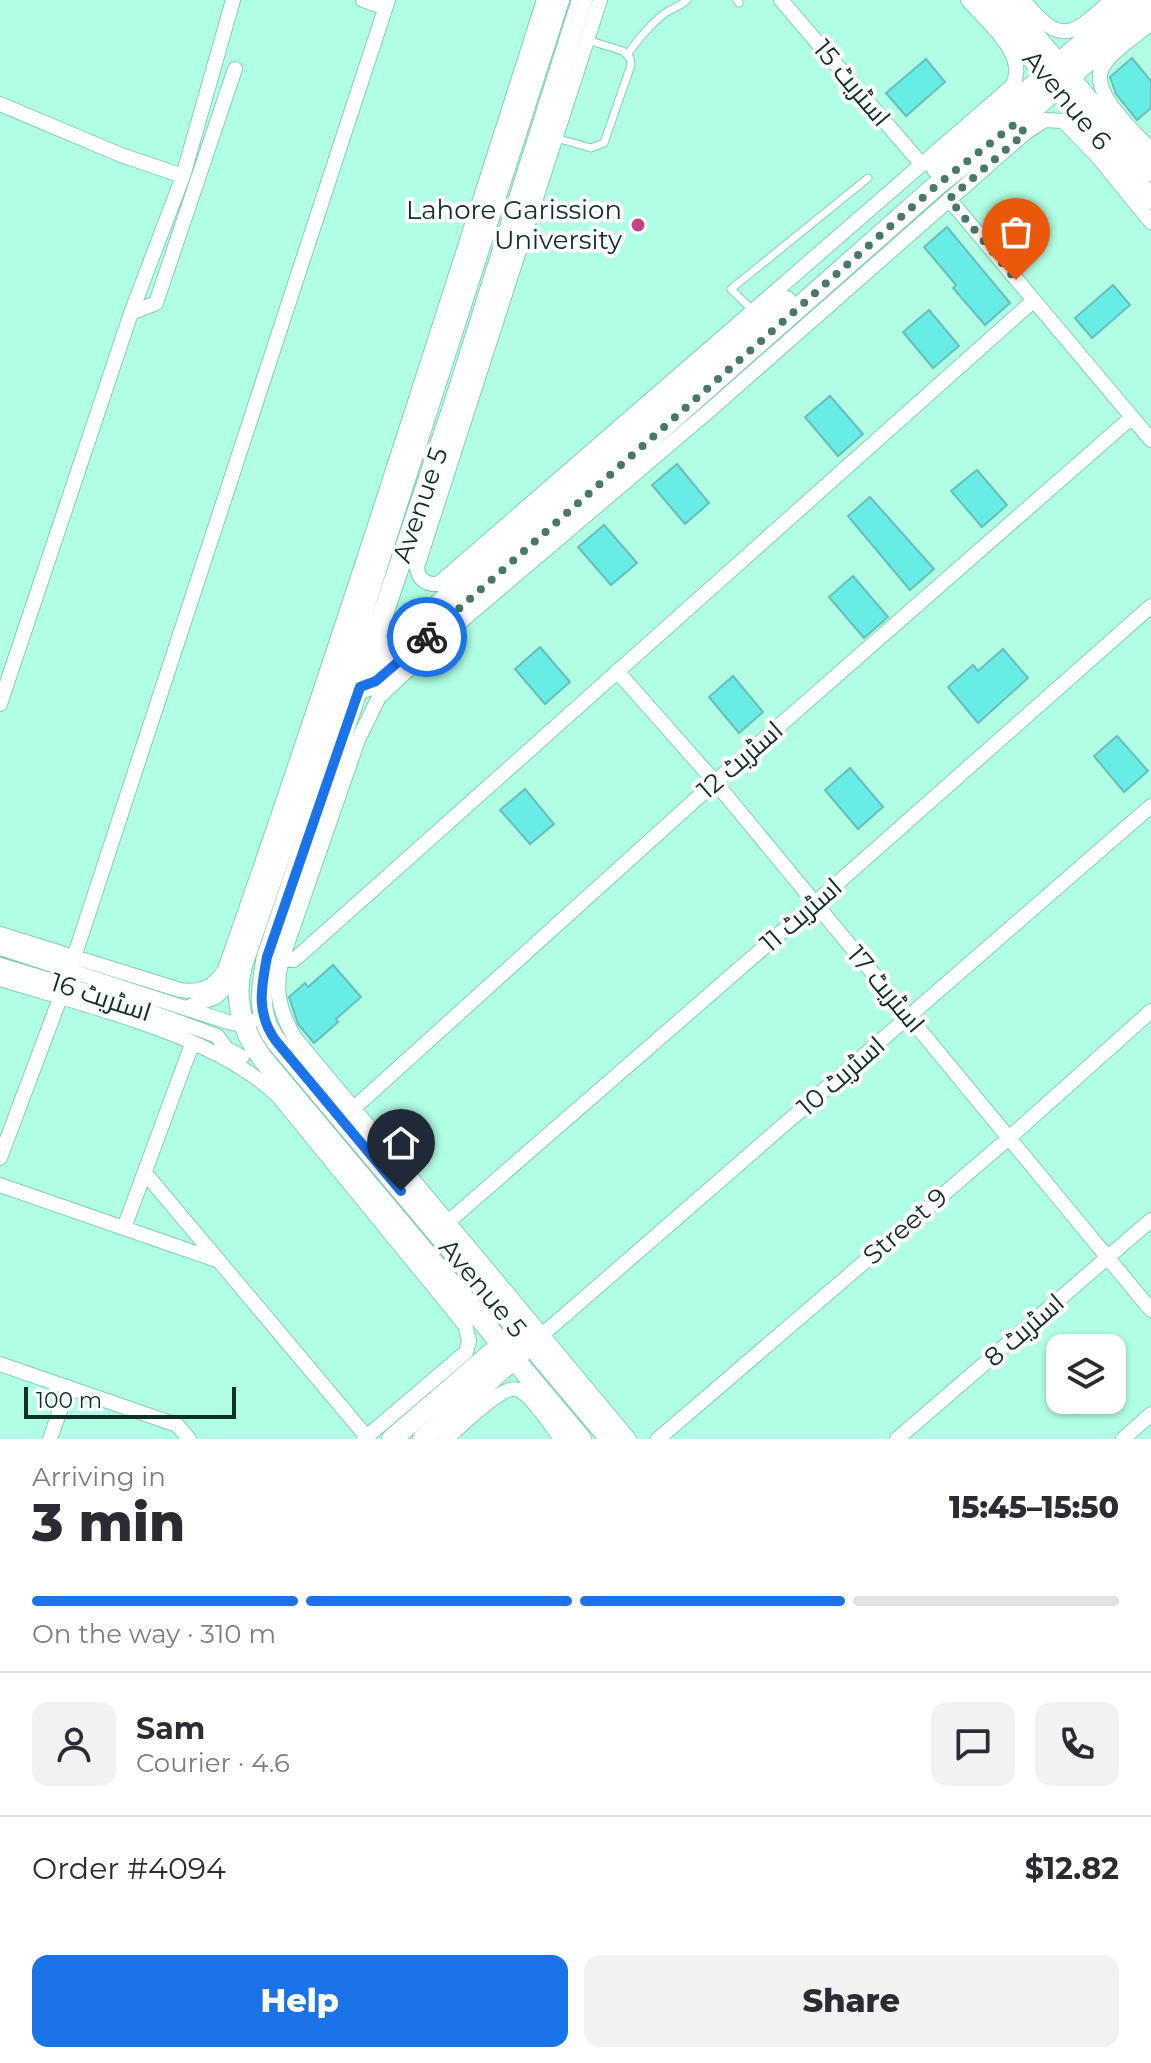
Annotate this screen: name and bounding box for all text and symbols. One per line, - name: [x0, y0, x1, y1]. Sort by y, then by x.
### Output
- street label: اسٹریٹ 15: [807, 33, 897, 133]
- street label: Avenue 6: [1016, 43, 1118, 157]
- place label: Lahore Garission University: [406, 194, 623, 256]
- pin: [982, 198, 1050, 280]
- icon: bag: [994, 210, 1038, 254]
- marker: Lahore Garission University: [629, 216, 647, 234]
- street label: Avenue 5: [385, 443, 455, 567]
- courier: [387, 597, 467, 677]
- icon: bike: [405, 615, 449, 659]
- street label: اسٹریٹ 12: [691, 714, 789, 806]
- street label: اسٹریٹ 11: [754, 871, 848, 959]
- street label: اسٹریٹ 17: [840, 939, 932, 1039]
- street label: اسٹریٹ 16: [47, 966, 155, 1028]
- street label: اسٹریٹ 10: [791, 1029, 891, 1123]
- pin: [367, 1109, 435, 1191]
- icon: home: [379, 1121, 423, 1165]
- street label: Street 9: [856, 1181, 954, 1271]
- street label: Avenue 5: [432, 1232, 534, 1344]
- street label: اسٹریٹ 8: [977, 1287, 1071, 1373]
- map controls: [1046, 1334, 1126, 1414]
- button: layers: [1046, 1334, 1126, 1414]
- scale bar: [24, 1383, 236, 1419]
- text: 100 m: [36, 1387, 102, 1414]
- text: Arriving in: [32, 1461, 166, 1493]
- text: 15:45–15:50: [949, 1489, 1119, 1526]
- text: 3 min: [32, 1491, 185, 1554]
- text: On the way · 310 m: [32, 1618, 276, 1650]
- button: person: [32, 1702, 116, 1786]
- button: chat: [931, 1702, 1015, 1786]
- button: phone: [1035, 1702, 1119, 1786]
- text: Sam: [136, 1710, 205, 1747]
- text: Courier · 4.6: [136, 1747, 290, 1779]
- text: Order #4094: [32, 1850, 226, 1887]
- text: $12.82: [1025, 1850, 1119, 1887]
- button: Help: [32, 1955, 568, 2047]
- button: Share: [584, 1955, 1119, 2047]

